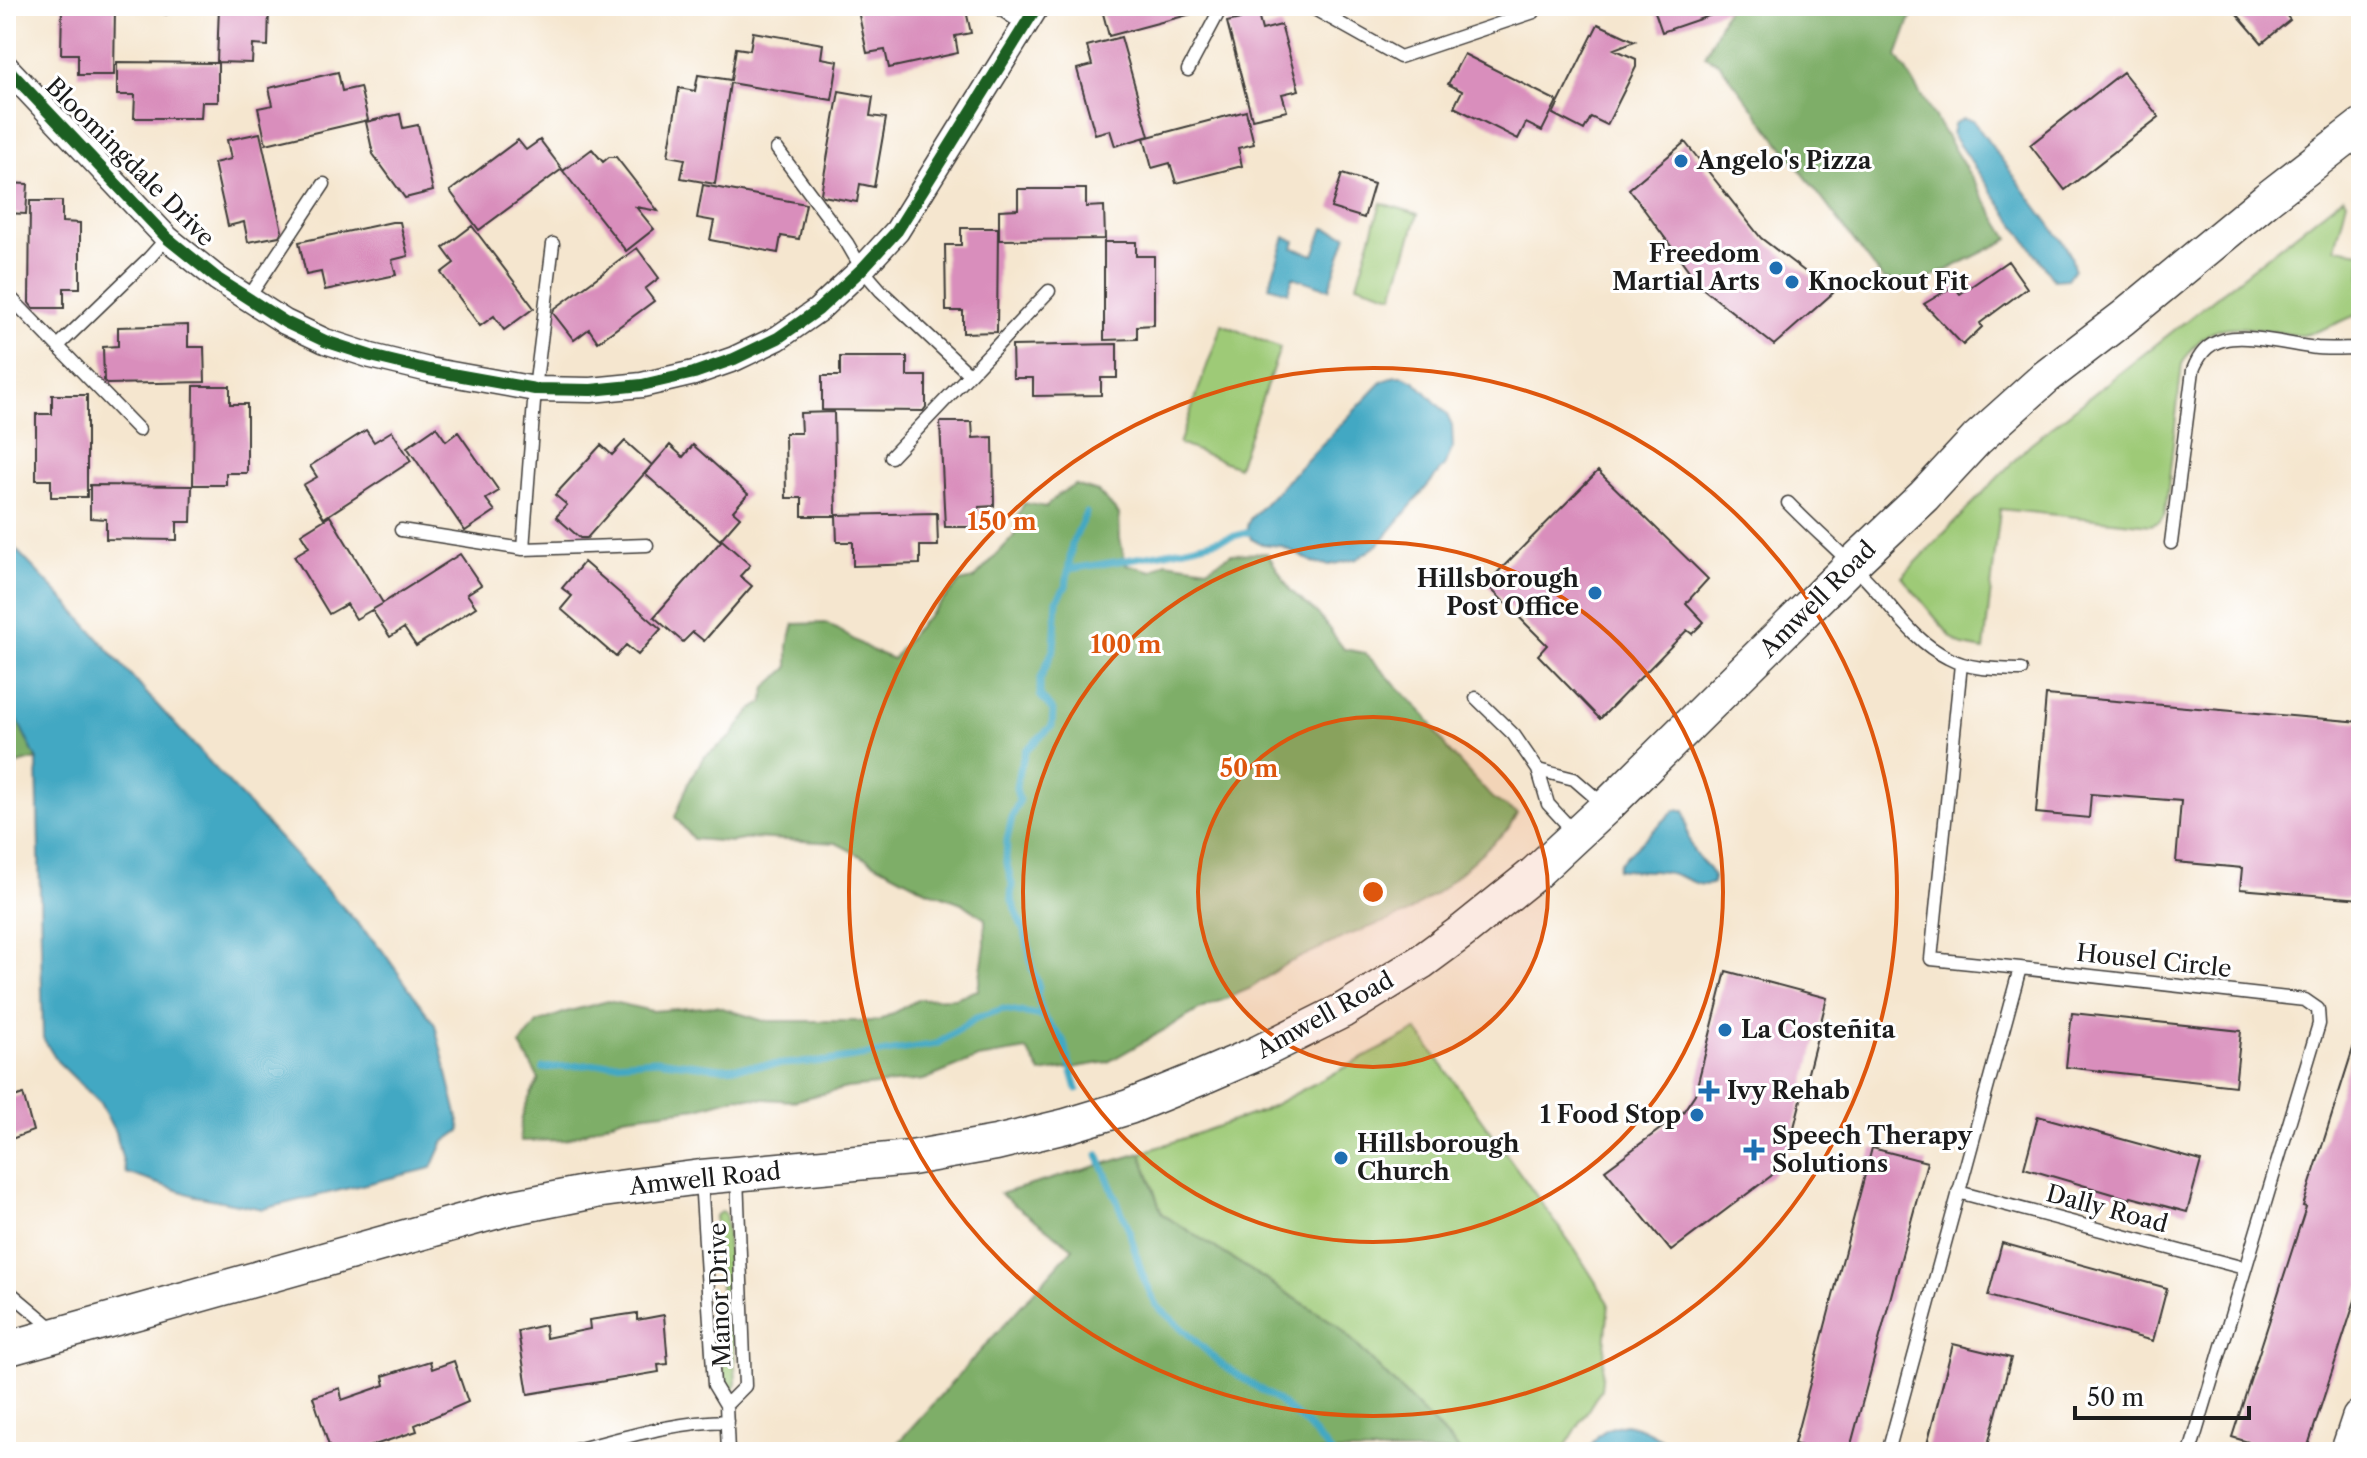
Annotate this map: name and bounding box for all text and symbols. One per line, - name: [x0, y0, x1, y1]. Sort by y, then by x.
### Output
- street label: Bloomingdale Drive: [40, 71, 221, 252]
- place label: Angelo's Pizza: [1696, 146, 1873, 175]
- marker: Angelo's Pizza: [1672, 152, 1690, 170]
- place label: Freedom Martial Arts: [1612, 239, 1760, 296]
- marker: Freedom Martial Arts: [1767, 259, 1785, 277]
- place label: Knockout Fit: [1808, 267, 1969, 296]
- marker: Knockout Fit: [1783, 273, 1801, 291]
- text: 150 m: [967, 507, 1037, 536]
- street label: Amwell Road: [1753, 534, 1882, 663]
- place label: Hillsborough Post Office: [1417, 564, 1580, 621]
- marker: Hillsborough Post Office: [1586, 584, 1604, 602]
- text: 100 m: [1090, 630, 1162, 659]
- text: 50 m: [1220, 754, 1278, 783]
- centre of rings: [1359, 878, 1387, 906]
- street label: Housel Circle: [2075, 938, 2233, 983]
- street label: Amwell Road: [1250, 965, 1399, 1065]
- place label: La Costeñita: [1741, 1015, 1896, 1044]
- marker: La Costeñita: [1716, 1021, 1734, 1039]
- place label: Ivy Rehab: [1727, 1076, 1850, 1105]
- marker: Ivy Rehab: [1698, 1080, 1720, 1102]
- place label: 1 Food Stop: [1540, 1100, 1681, 1129]
- marker: 1 Food Stop: [1688, 1106, 1706, 1124]
- place label: Speech Therapy Solutions: [1772, 1121, 1973, 1178]
- place label: Hillsborough Church: [1357, 1129, 1520, 1186]
- marker: Speech Therapy Solutions: [1743, 1139, 1765, 1161]
- marker: Hillsborough Church: [1332, 1149, 1350, 1167]
- street label: Amwell Road: [627, 1156, 783, 1201]
- street label: Dally Road: [2043, 1178, 2171, 1239]
- street label: Manor Drive: [702, 1222, 737, 1368]
- scale bar: [2075, 1370, 2249, 1420]
- text: 50 m: [2087, 1383, 2144, 1412]

